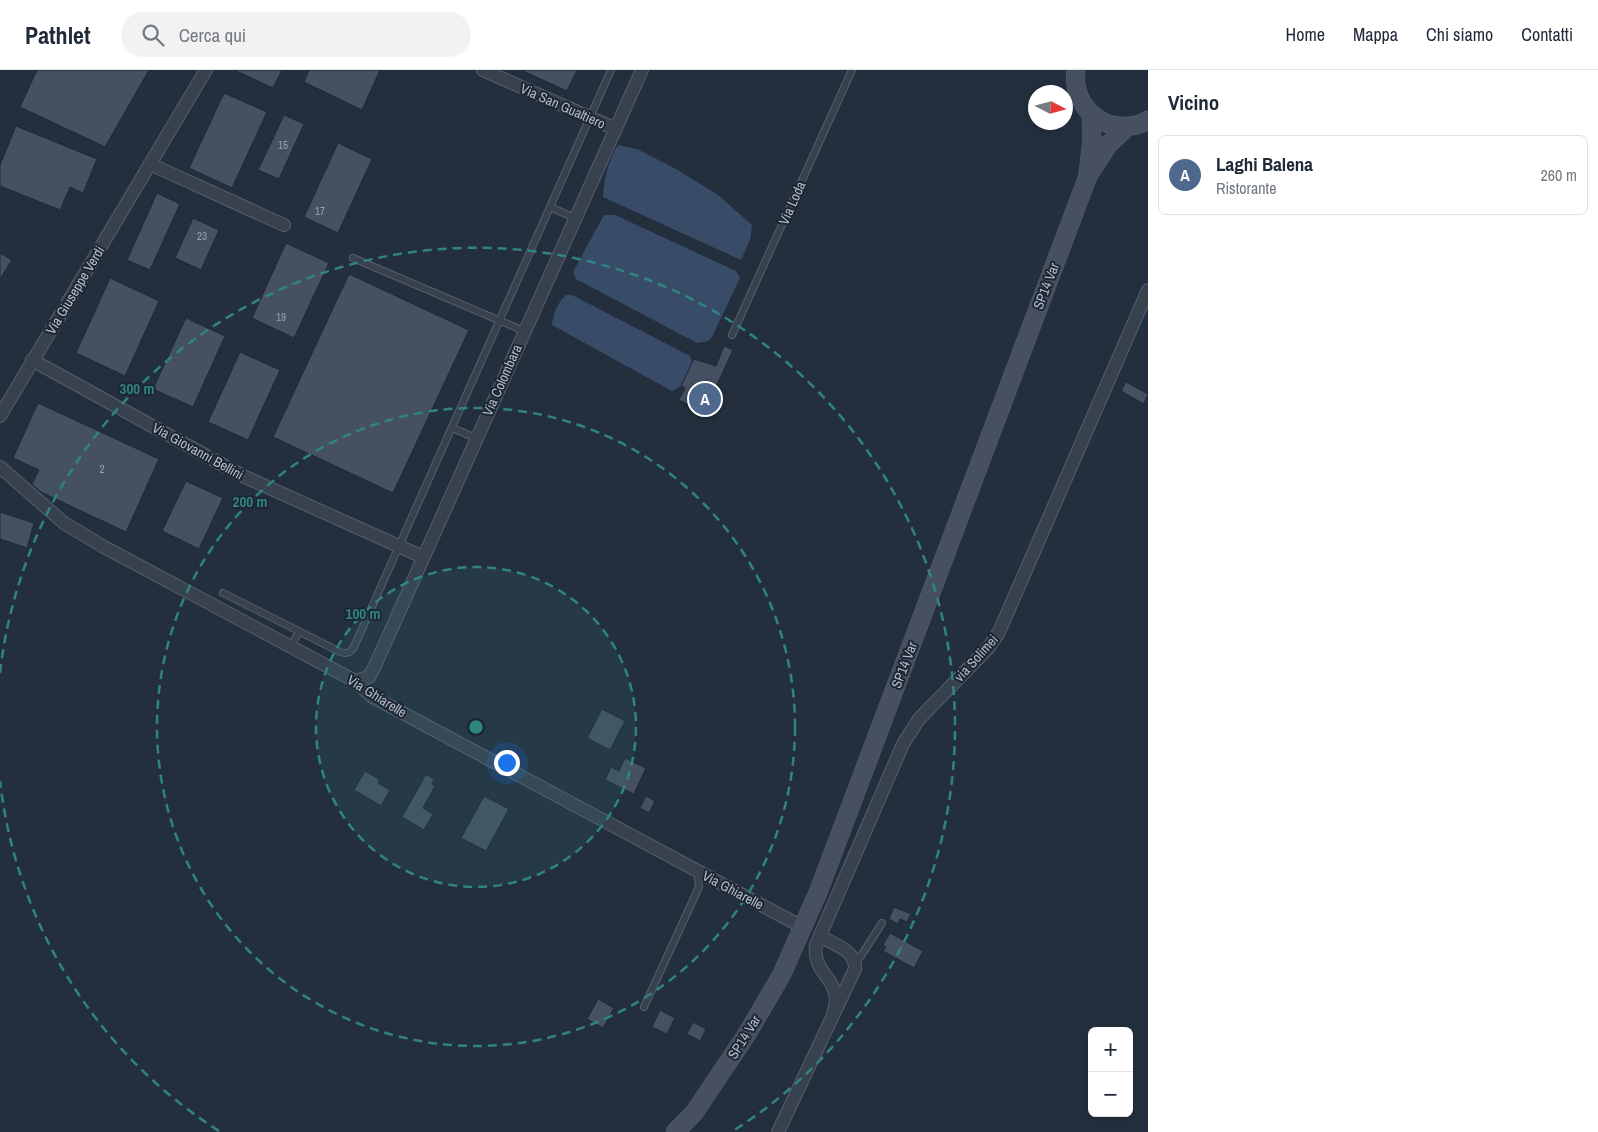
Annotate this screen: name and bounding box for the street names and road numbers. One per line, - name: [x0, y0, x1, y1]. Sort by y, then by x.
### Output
- street label: Via San Gualtiero: [518, 79, 608, 133]
- street label: Via Loda: [774, 178, 810, 228]
- street label: Via Giuseppe Verdi: [42, 242, 108, 338]
- street label: SP14 Var: [1029, 260, 1063, 312]
- street label: Via Colombara: [478, 341, 526, 419]
- street label: Via Giovanni Bellini: [149, 418, 247, 484]
- street label: via Solimei: [950, 631, 1002, 685]
- street label: SP14 Var: [887, 639, 921, 691]
- street label: Via Ghiarelle: [344, 671, 410, 721]
- street label: Via Ghiarelle: [699, 866, 767, 914]
- street label: SP14 Var: [724, 1012, 765, 1062]

